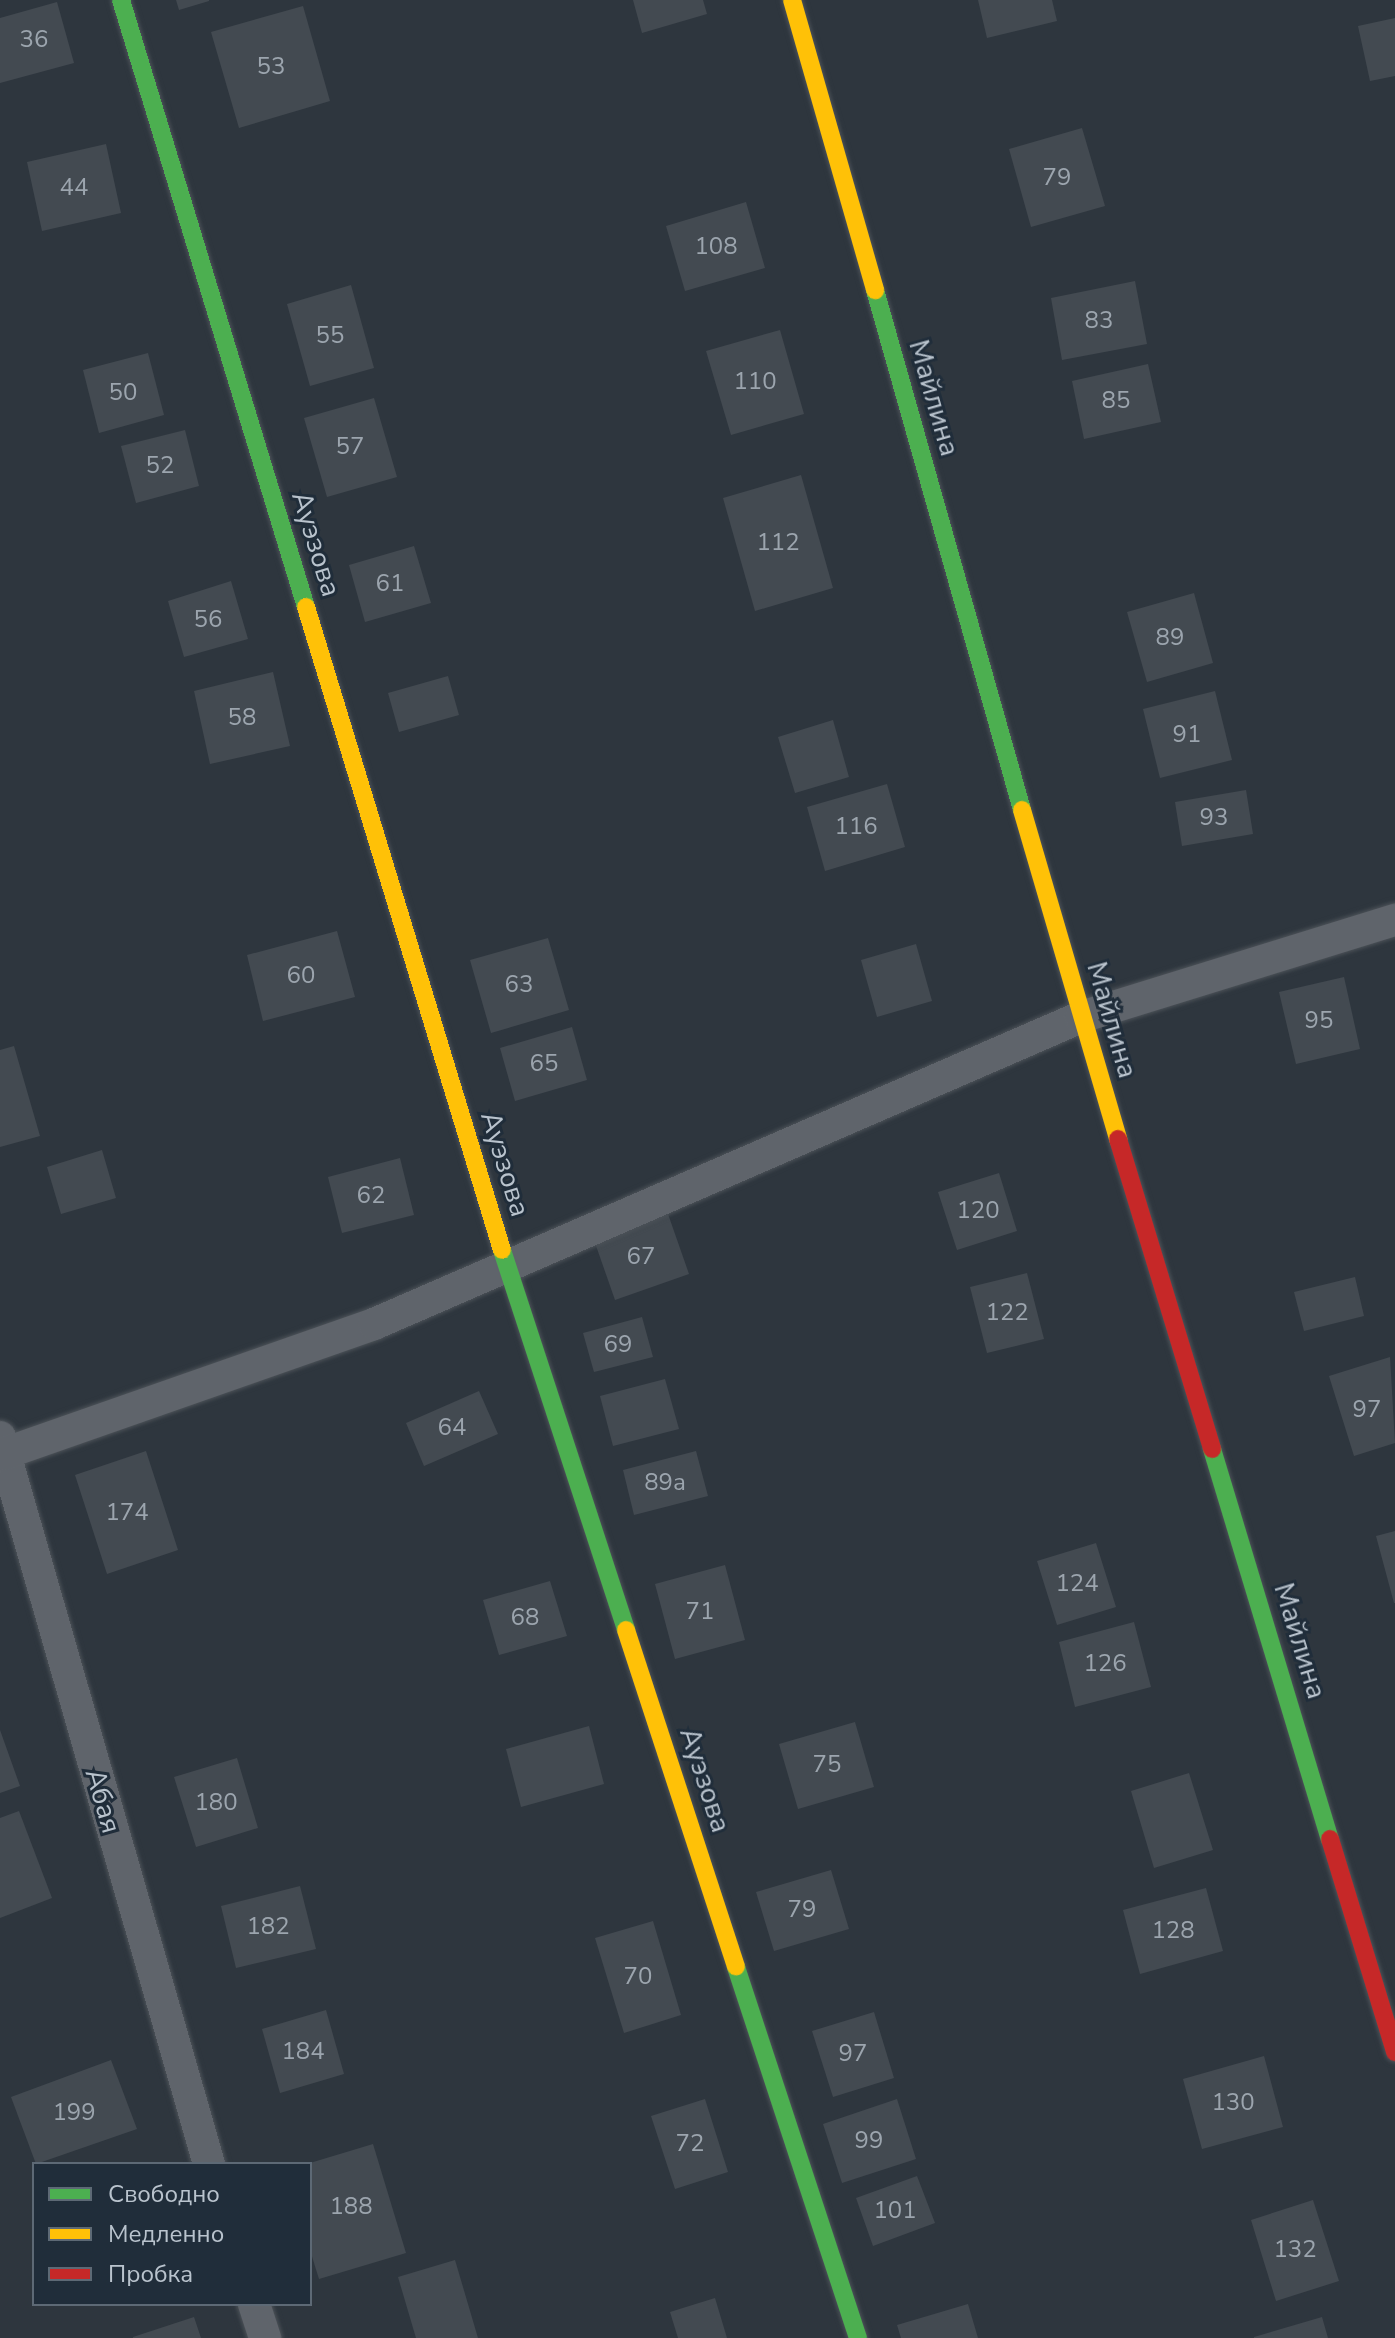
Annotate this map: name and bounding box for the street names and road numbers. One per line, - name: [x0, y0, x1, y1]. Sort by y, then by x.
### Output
- street label: Майлина: [901, 336, 967, 460]
- street label: Ауэзова: [284, 487, 348, 601]
- street label: Майлина: [1079, 958, 1145, 1082]
- street label: Ауэзова: [473, 1107, 537, 1221]
- street label: Майлина: [1266, 1579, 1334, 1703]
- street label: Ауэзова: [672, 1723, 738, 1837]
- street label: Абая: [78, 1765, 128, 1837]

